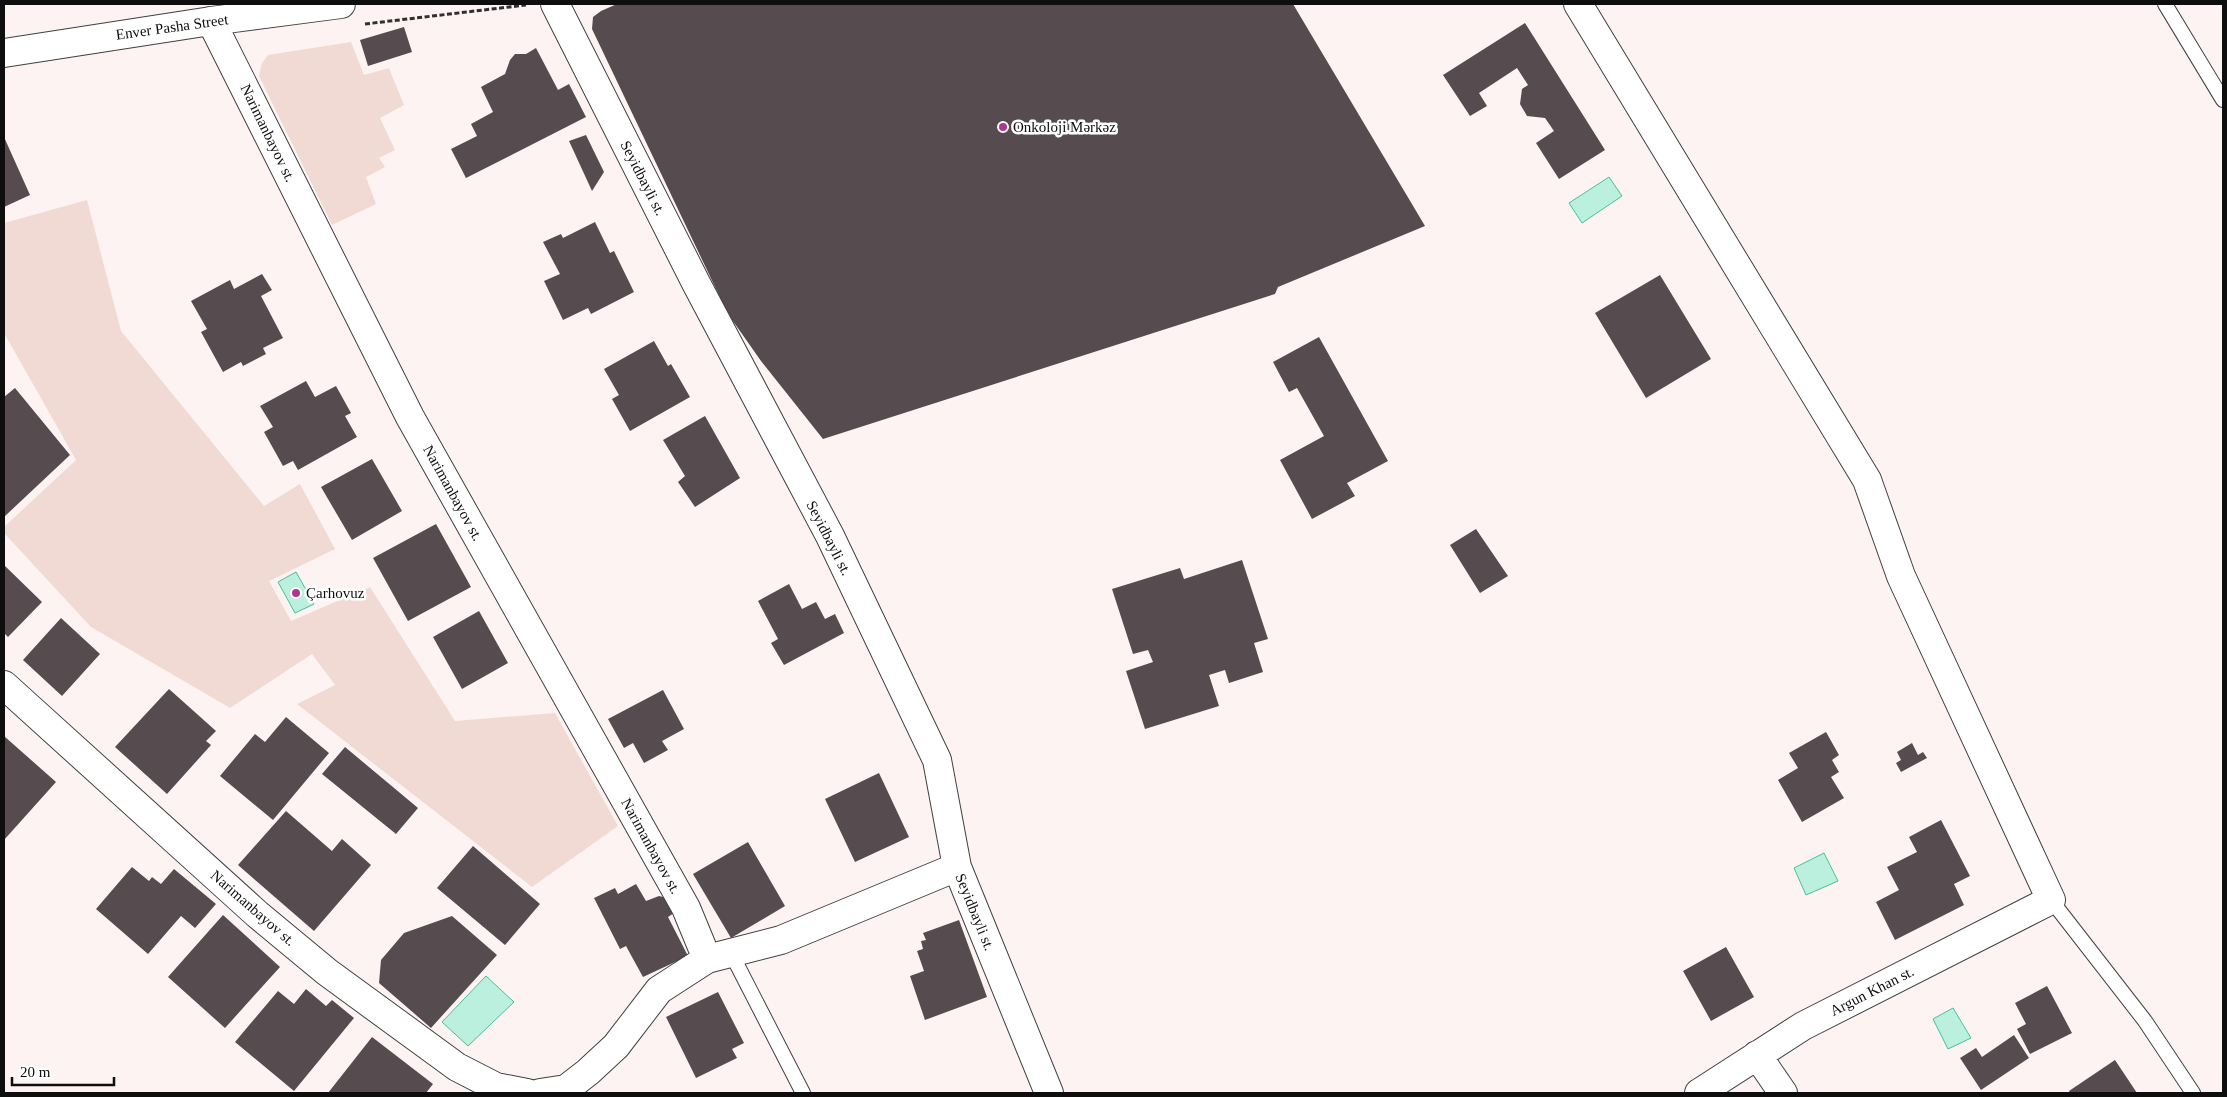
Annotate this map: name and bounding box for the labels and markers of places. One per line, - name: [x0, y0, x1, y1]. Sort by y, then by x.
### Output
- place label: Onkoloji Mərkəz: [1013, 119, 1116, 135]
- marker: Onkoloji Mərkəz: [997, 121, 1009, 133]
- place label: Çarhovuz: [306, 585, 365, 601]
- marker: Çarhovuz: [290, 587, 302, 599]

